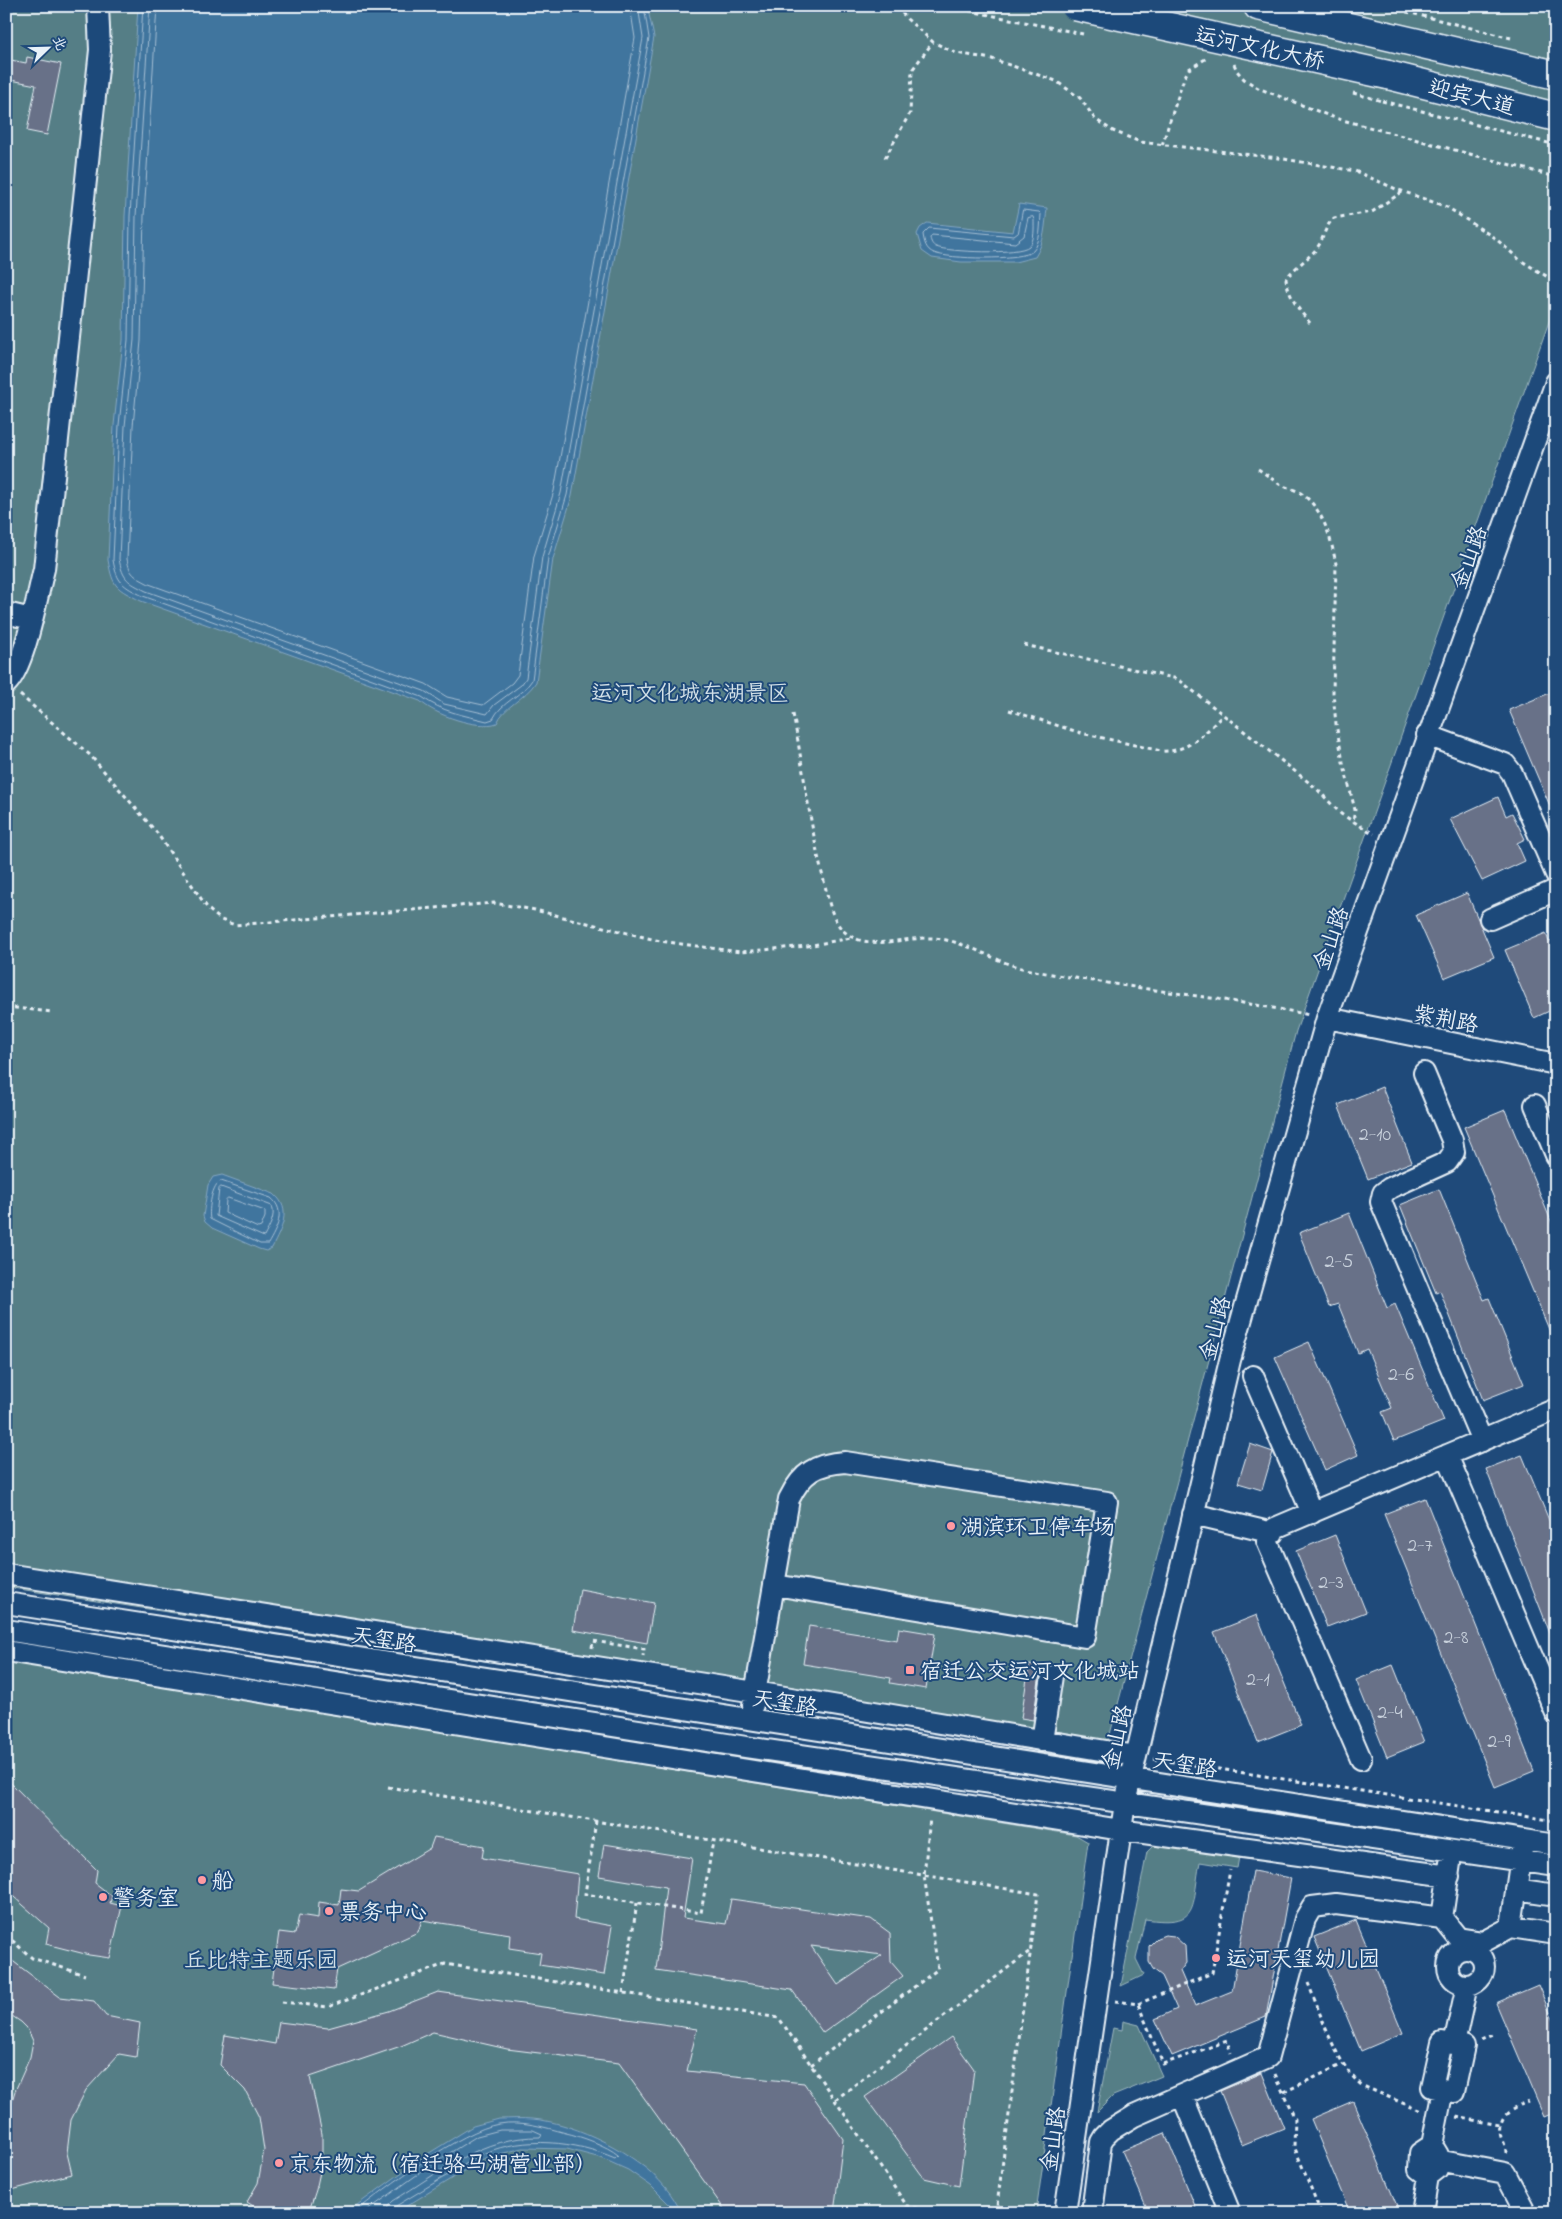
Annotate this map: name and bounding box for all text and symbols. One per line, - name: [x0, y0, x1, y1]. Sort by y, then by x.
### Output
- street label: 运河文化大桥: [1191, 21, 1327, 79]
- north arrow: [22, 22, 72, 72]
- text: 北: [46, 33, 71, 54]
- street label: 迎宾大道: [1425, 73, 1518, 125]
- street label: 金山路: [1444, 522, 1497, 595]
- park label: 运河文化城东湖景区: [591, 679, 789, 711]
- street label: 金山路: [1307, 903, 1359, 975]
- street label: 紫荆路: [1410, 999, 1481, 1043]
- house number: 2-10: [1359, 1121, 1392, 1150]
- house number: 2-5: [1325, 1248, 1353, 1277]
- street label: 金山路: [1193, 1293, 1241, 1365]
- house number: 2-6: [1388, 1361, 1414, 1390]
- place label: 湖滨环卫停车场: [961, 1513, 1115, 1545]
- marker: 湖滨环卫停车场: [945, 1520, 957, 1532]
- house number: 2-7: [1407, 1532, 1433, 1561]
- house number: 2-3: [1318, 1569, 1344, 1598]
- street label: 天玺路: [348, 1621, 419, 1663]
- house number: 2-8: [1444, 1624, 1468, 1653]
- place label: 宿迁公交运河文化城站: [920, 1657, 1140, 1689]
- marker: 宿迁公交运河文化城站: [904, 1664, 916, 1676]
- house number: 2-1: [1246, 1666, 1270, 1695]
- street label: 天玺路: [749, 1684, 820, 1726]
- house number: 2-4: [1377, 1699, 1403, 1728]
- street label: 金山路: [1096, 1702, 1142, 1773]
- house number: 2-9: [1487, 1728, 1511, 1757]
- street label: 天玺路: [1149, 1746, 1220, 1788]
- place label: 船: [212, 1867, 234, 1899]
- marker: 船: [196, 1874, 208, 1886]
- place label: 警务室: [113, 1884, 179, 1916]
- marker: 警务室: [97, 1891, 109, 1903]
- place label: 票务中心: [339, 1898, 427, 1930]
- marker: 票务中心: [323, 1905, 335, 1917]
- place label: 运河天玺幼儿园: [1226, 1945, 1380, 1977]
- park label: 丘比特主题乐园: [184, 1946, 338, 1978]
- marker: 运河天玺幼儿园: [1210, 1952, 1222, 1964]
- street label: 金山路: [1035, 2105, 1075, 2174]
- place label: 京东物流（宿迁骆马湖营业部）: [289, 2150, 597, 2182]
- marker: 京东物流（宿迁骆马湖营业部）: [273, 2157, 285, 2169]

